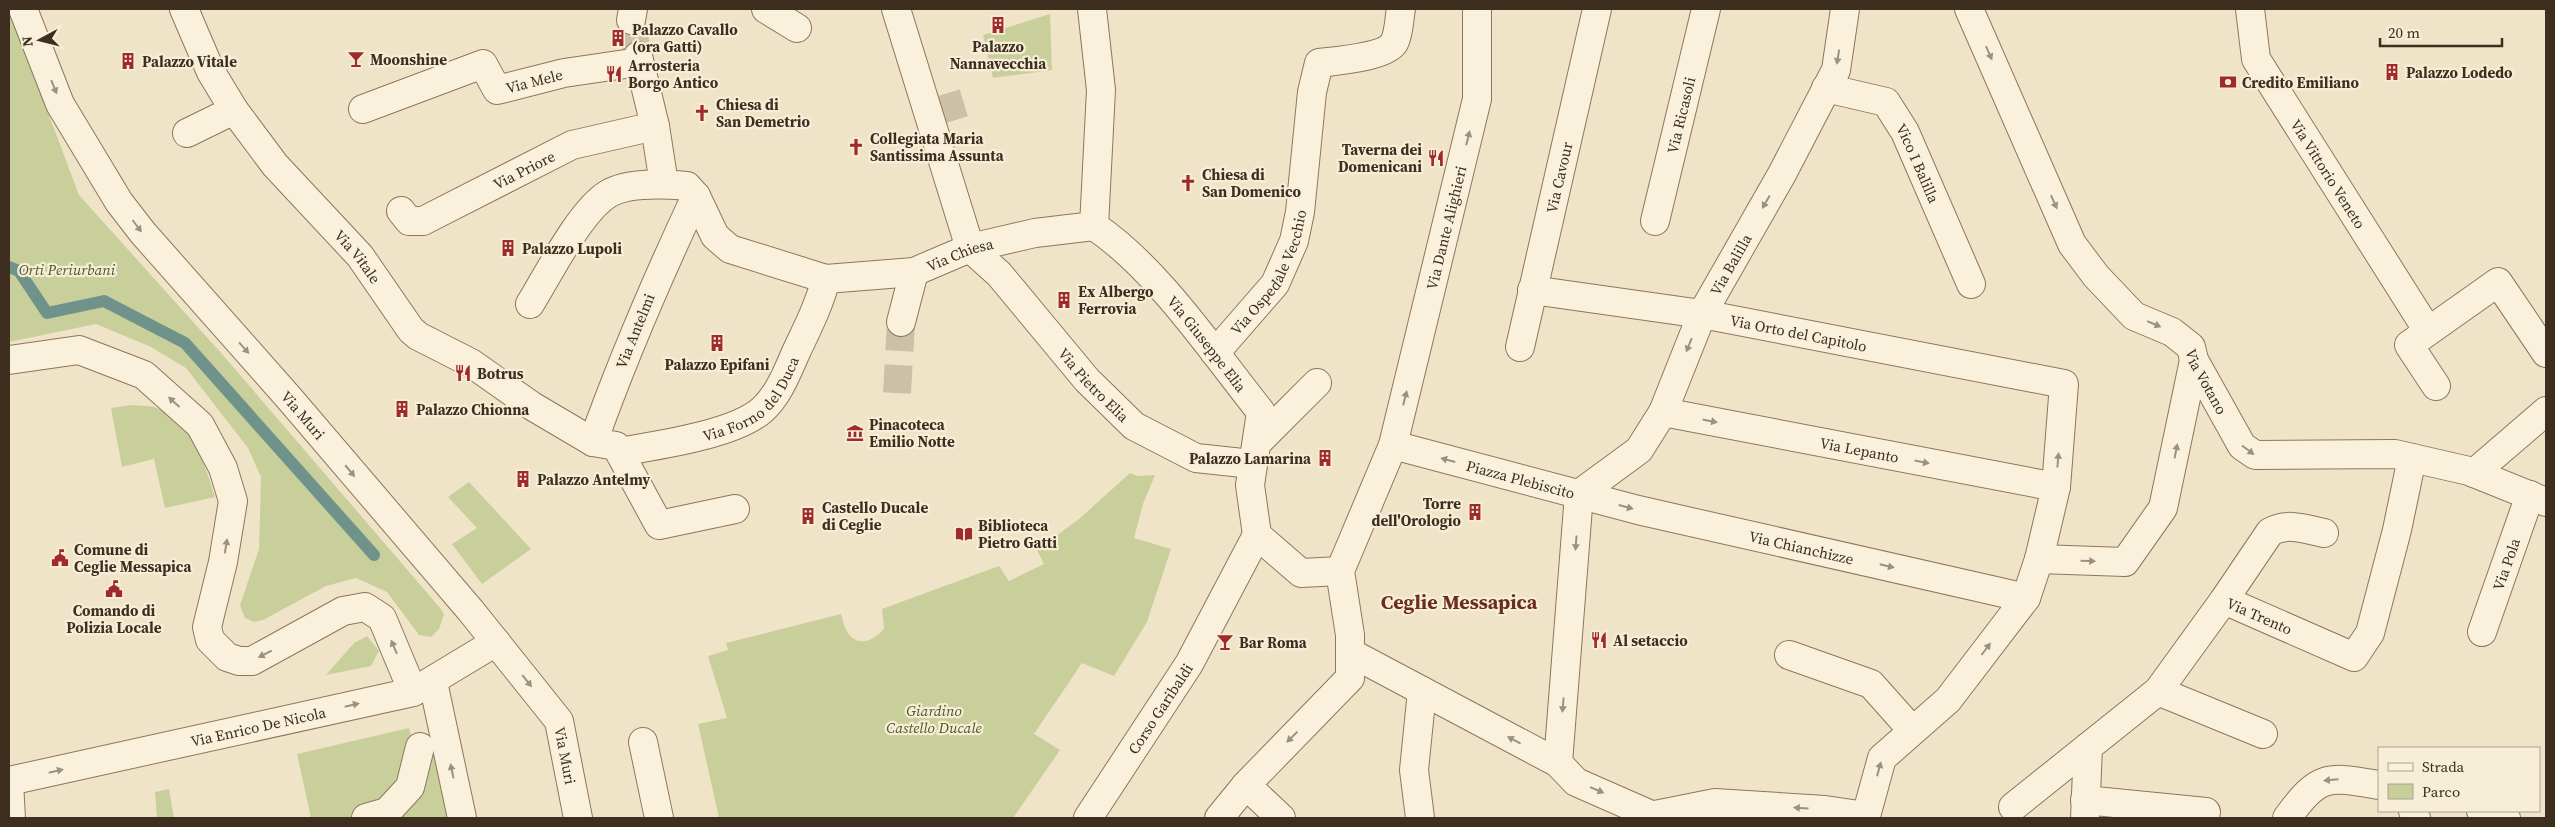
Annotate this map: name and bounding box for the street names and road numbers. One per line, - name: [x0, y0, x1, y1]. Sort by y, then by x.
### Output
- street label: Via Mele: [503, 63, 565, 98]
- street label: Via Ricasoli: [1661, 75, 1700, 155]
- street label: Via Vittorio Veneto: [2286, 115, 2371, 232]
- street label: Vico I Balilla: [1892, 119, 1945, 206]
- street label: Via Cavour: [1540, 139, 1577, 215]
- street label: Via Priore: [489, 145, 559, 194]
- street label: Via Dante Alighieri: [1421, 163, 1471, 292]
- street label: Via Ospedale Vecchio: [1225, 208, 1311, 339]
- street label: Via Vitale: [330, 225, 386, 288]
- street label: Via Balilla: [1704, 229, 1756, 299]
- street label: Via Chiesa: [923, 232, 996, 276]
- street label: Via Antelmi: [610, 290, 660, 372]
- street label: Via Giuseppe Elia: [1163, 291, 1252, 396]
- street label: Via Orto del Capitolo: [1728, 309, 1869, 356]
- street label: Via Pietro Elia: [1054, 343, 1134, 427]
- street label: Via Votano: [2181, 347, 2233, 418]
- street label: Via Forno del Duca: [700, 353, 804, 446]
- street label: Via Muri: [277, 386, 330, 444]
- street label: Via Lepanto: [1818, 432, 1901, 467]
- street label: Piazza Plebiscito: [1464, 454, 1577, 503]
- street label: Via Chianchizze: [1747, 525, 1856, 569]
- street label: Via Pola: [2487, 535, 2525, 593]
- street label: Via Trento: [2224, 592, 2296, 639]
- street label: Corso Garibaldi: [1122, 659, 1197, 758]
- street label: Via Enrico De Nicola: [188, 701, 328, 751]
- street label: Via Muri: [550, 725, 582, 786]

